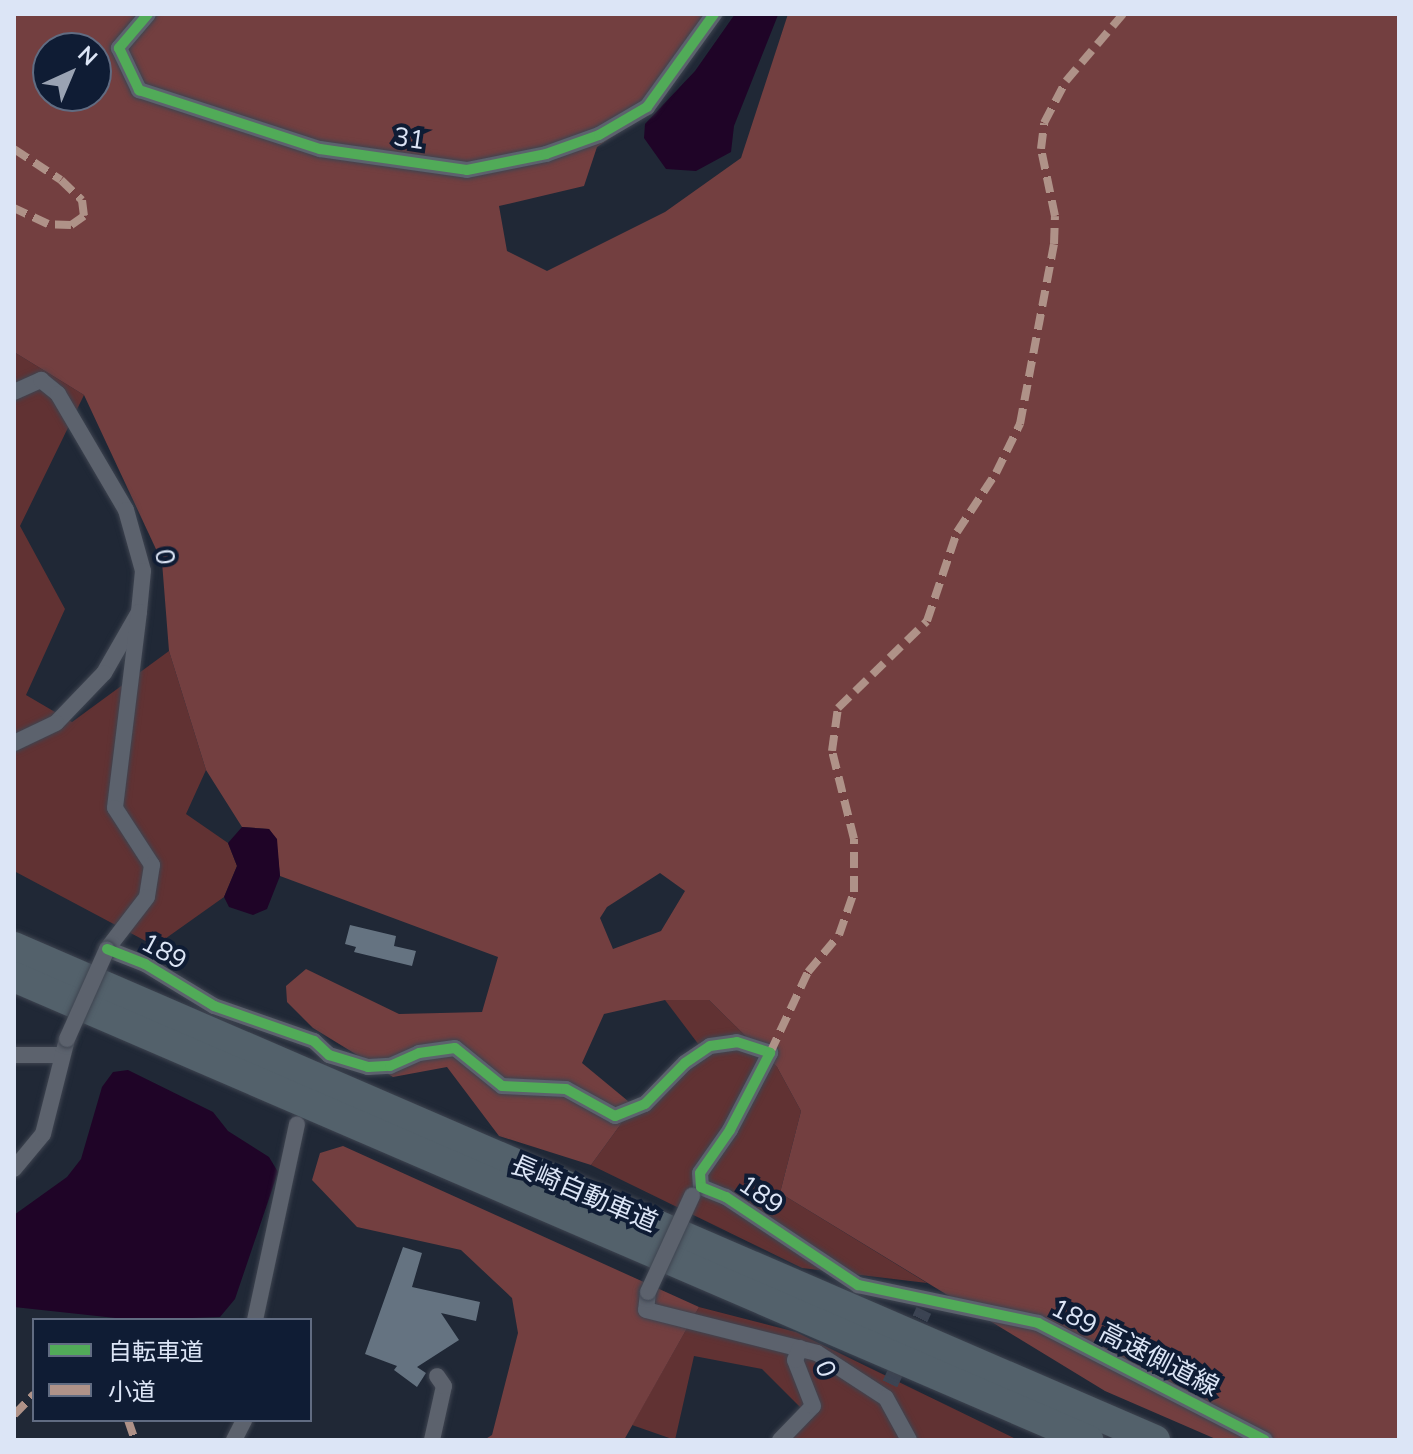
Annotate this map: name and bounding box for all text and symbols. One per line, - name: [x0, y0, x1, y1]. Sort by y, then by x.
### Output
- north arrow: [32, 32, 112, 112]
- text: N: [71, 40, 104, 73]
- street label: 31: [391, 121, 427, 157]
- street label: 0: [147, 547, 181, 567]
- street label: 189: [136, 927, 192, 977]
- street label: 長崎自動車道: [506, 1149, 662, 1239]
- street label: 189: [733, 1169, 789, 1221]
- street label: 189 高速側道線: [1046, 1292, 1224, 1404]
- legend: [32, 1318, 312, 1422]
- text: 自転車道: [108, 1336, 204, 1368]
- street label: 0: [808, 1356, 842, 1382]
- text: 小道: [108, 1376, 156, 1408]

